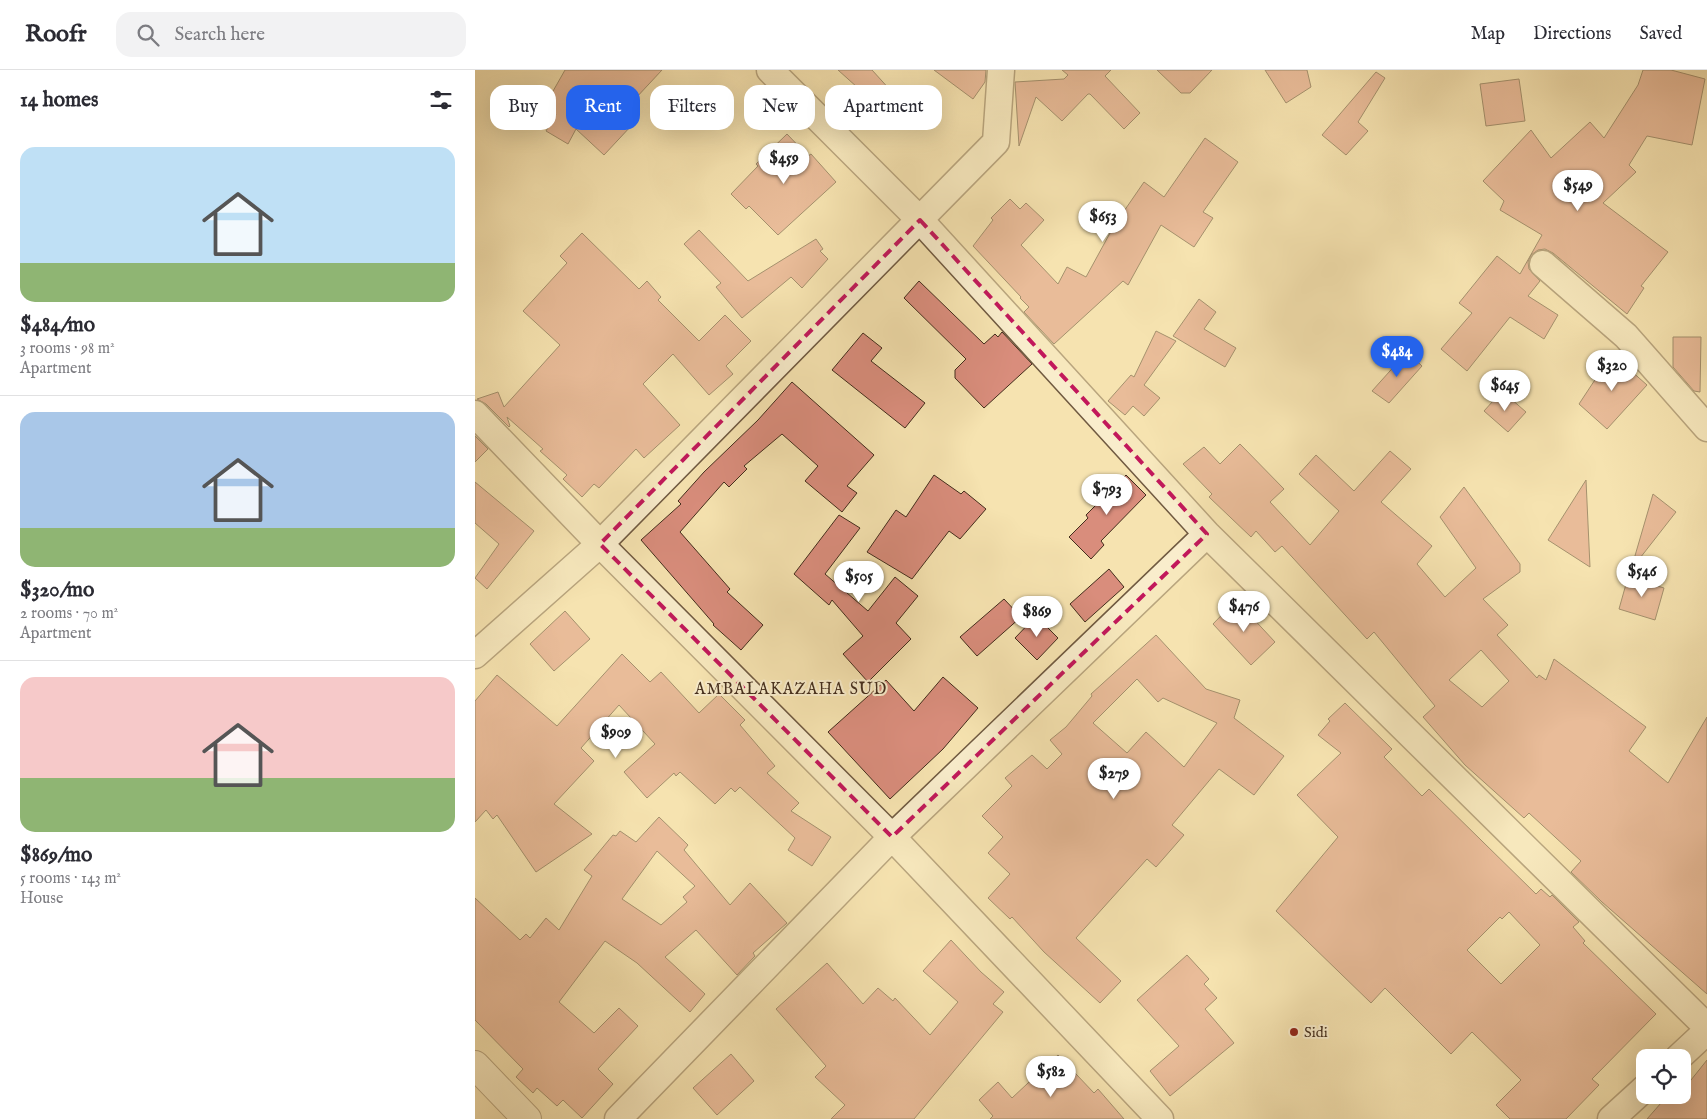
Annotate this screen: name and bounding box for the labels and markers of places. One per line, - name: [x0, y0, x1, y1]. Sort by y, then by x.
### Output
- pin: $459: [754, 142, 814, 185]
- pin: $549: [1548, 170, 1608, 212]
- pin: $653: [1073, 200, 1133, 243]
- pin: $484: [1367, 336, 1427, 378]
- pin: $320: [1582, 350, 1642, 392]
- pin: $645: [1475, 370, 1535, 412]
- pin: $793: [1077, 474, 1137, 516]
- pin: $546: [1612, 556, 1672, 598]
- pin: $505: [829, 560, 889, 603]
- pin: $476: [1214, 590, 1274, 633]
- pin: $869: [1007, 596, 1067, 638]
- pin: $909: [586, 716, 646, 759]
- pin: $279: [1084, 758, 1144, 800]
- place label: Sidi: [1304, 1023, 1328, 1042]
- marker: Sidi: [1288, 1026, 1300, 1038]
- pin: $582: [1021, 1056, 1081, 1098]

